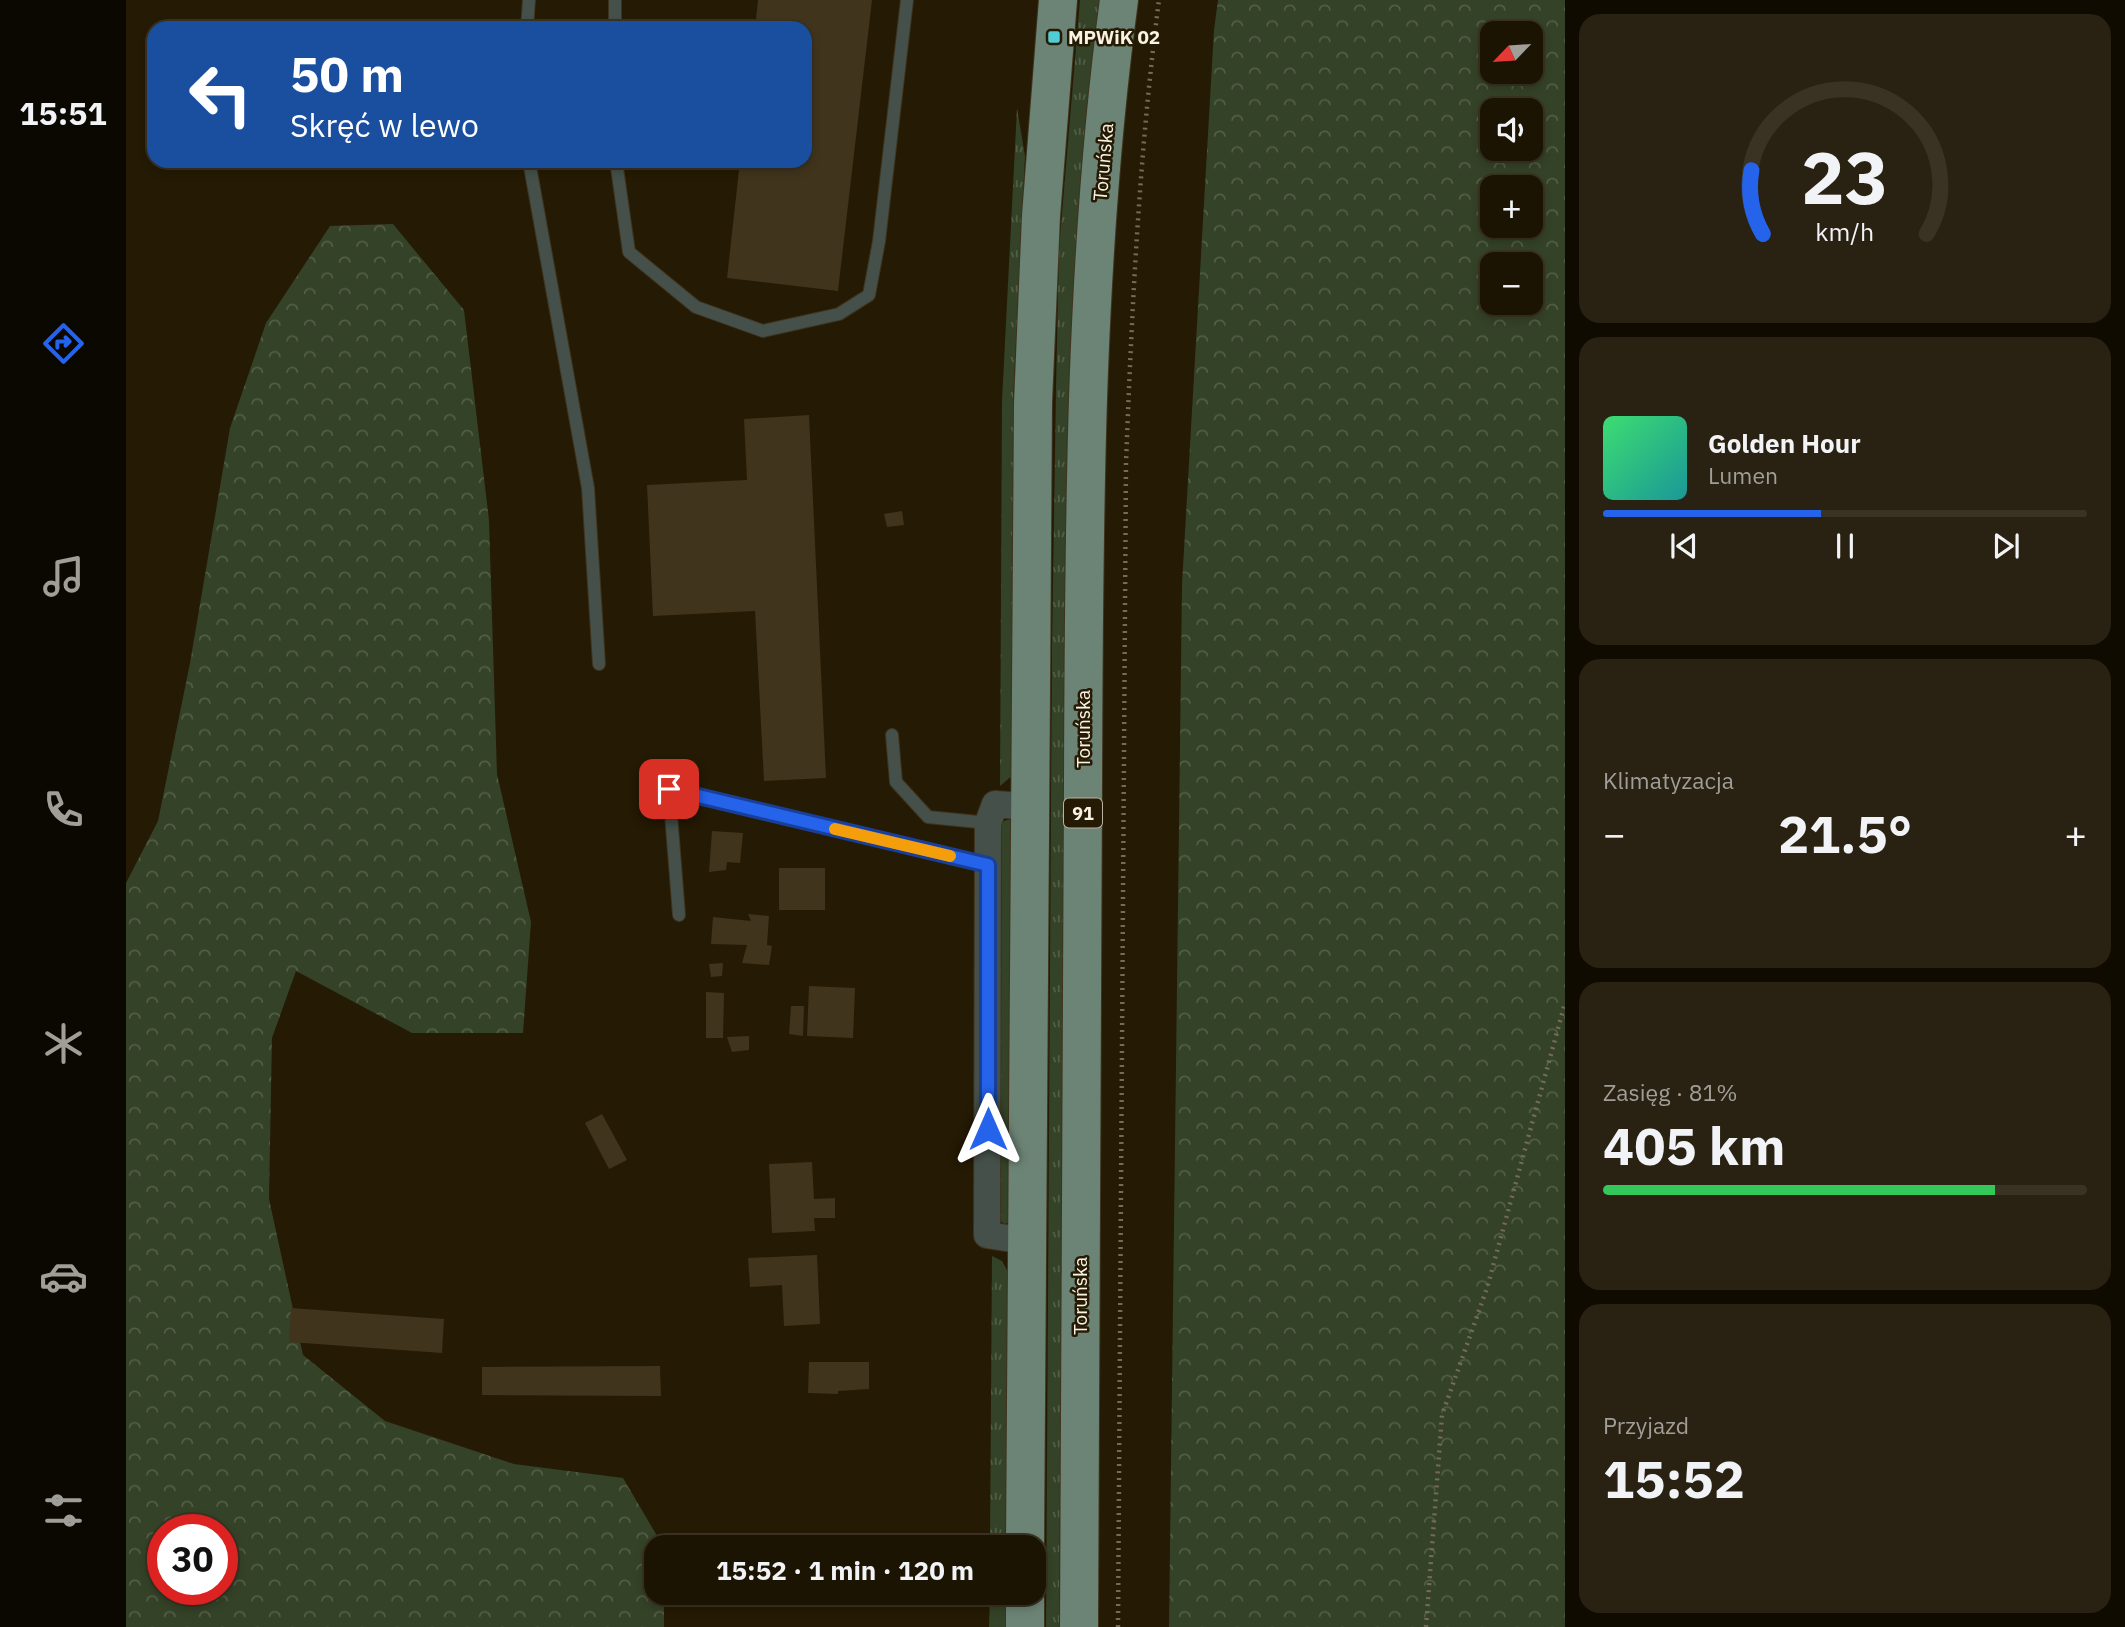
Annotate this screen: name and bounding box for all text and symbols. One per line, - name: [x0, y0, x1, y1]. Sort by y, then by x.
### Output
- north arrow: [1480, 21, 1544, 84]
- map controls: [1480, 21, 1543, 315]
- place label: MPWiK 02: [1068, 25, 1160, 49]
- marker: MPWiK 02: [1046, 29, 1062, 45]
- text: 50 m: [290, 42, 404, 105]
- icon: left: [175, 49, 266, 140]
- text: 15:51: [19, 92, 107, 134]
- button: sound: [1480, 98, 1543, 161]
- text: Skręć w lewo: [290, 104, 479, 146]
- street label: Toruńska: [1088, 122, 1118, 202]
- text: 23: [1801, 130, 1889, 225]
- button: +: [1480, 175, 1543, 238]
- text: km/h: [1816, 215, 1874, 248]
- button: −: [1480, 252, 1543, 315]
- icon: directions: [39, 319, 88, 368]
- text: Golden Hour: [1708, 426, 1861, 460]
- text: Lumen: [1708, 460, 1778, 490]
- icon: previous: [1665, 527, 1703, 565]
- icon: pause: [1826, 527, 1864, 565]
- icon: next: [1987, 527, 2025, 565]
- icon: music: [39, 552, 88, 601]
- street label: Toruńska: [1071, 690, 1095, 768]
- pin: [639, 759, 699, 819]
- text: Klimatyzacja: [1603, 765, 1734, 795]
- icon: arrive: [650, 770, 688, 808]
- icon: phone: [39, 785, 88, 834]
- road number: 91: [1064, 798, 1102, 828]
- text: 21.5°: [1778, 800, 1912, 867]
- text: −: [1603, 809, 1626, 858]
- text: +: [2064, 809, 2087, 858]
- icon: climate: [39, 1019, 88, 1068]
- text: Zasięg · 81%: [1603, 1077, 1738, 1107]
- position arrow: [951, 1092, 1025, 1166]
- text: 405 km: [1603, 1112, 1785, 1179]
- icon: car: [39, 1252, 88, 1301]
- street label: Toruńska: [1068, 1257, 1092, 1335]
- text: Przyjazd: [1603, 1410, 1689, 1440]
- text: 15:52: [1603, 1445, 1745, 1512]
- icon: filters: [39, 1486, 88, 1535]
- speed limit sign: 30: [147, 1514, 238, 1605]
- text: 15:52 · 1 min · 120 m: [716, 1553, 974, 1587]

